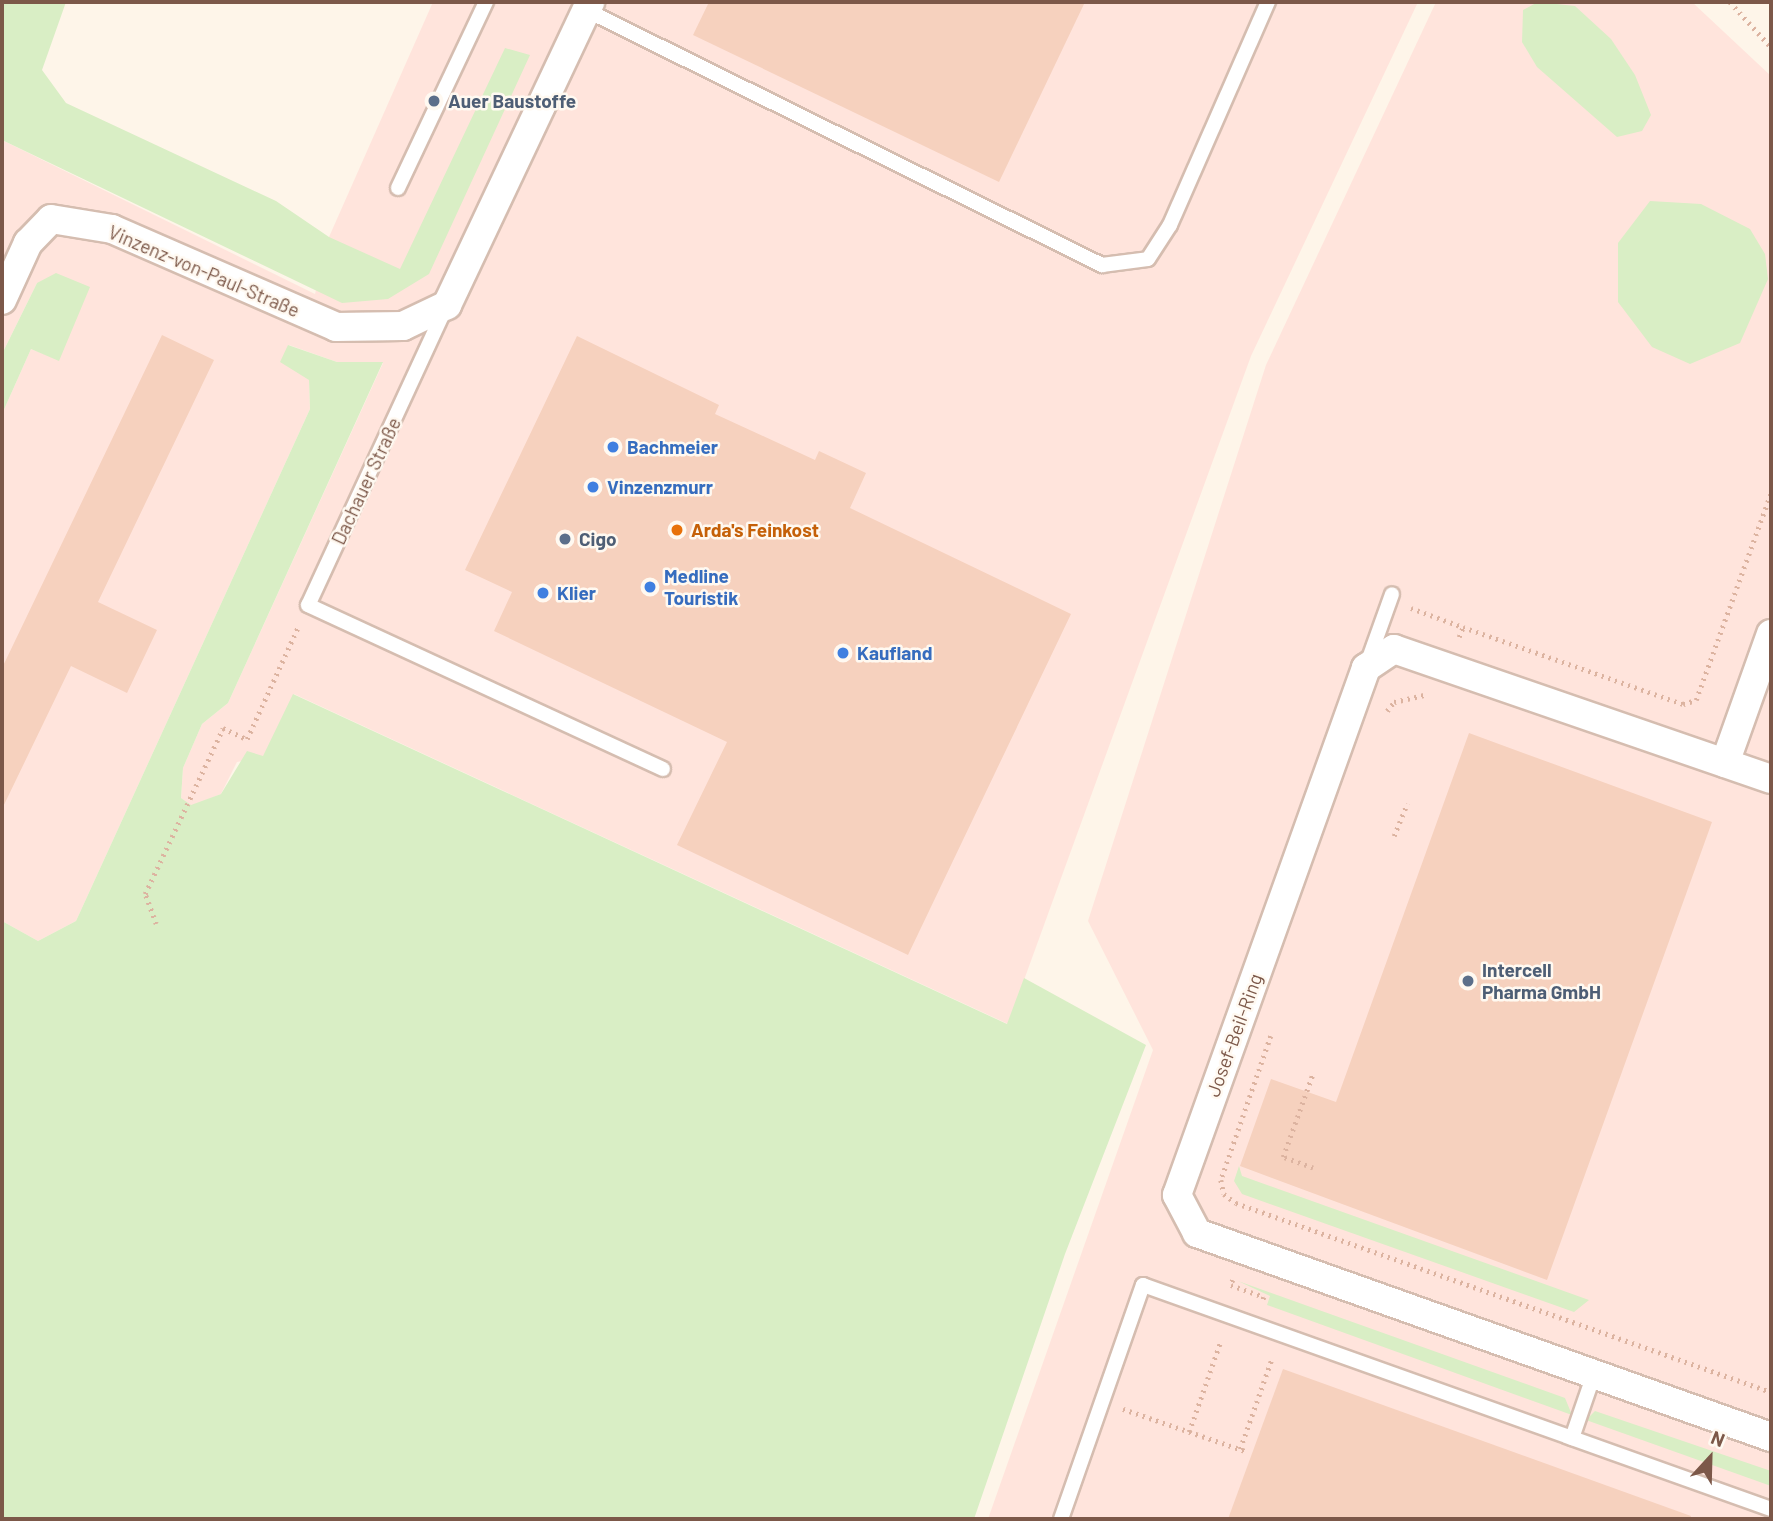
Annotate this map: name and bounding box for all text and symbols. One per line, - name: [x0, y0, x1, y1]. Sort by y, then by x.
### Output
- place label: Auer Baustoffe: [448, 90, 576, 112]
- marker: Auer Baustoffe: [426, 93, 442, 109]
- street label: Vinzenz-von-Paul-Straße: [105, 220, 303, 322]
- street label: Dachauer Straße: [327, 414, 405, 548]
- place label: Bachmeier: [627, 436, 718, 458]
- marker: Bachmeier: [605, 439, 621, 455]
- place label: Vinzenzmurr: [607, 476, 713, 498]
- marker: Vinzenzmurr: [585, 479, 601, 495]
- place label: Arda's Feinkost: [691, 519, 819, 541]
- marker: Arda's Feinkost: [669, 522, 685, 538]
- place label: Cigo: [579, 528, 617, 550]
- marker: Cigo: [557, 531, 573, 547]
- place label: Medline Touristik: [664, 565, 738, 609]
- marker: Medline Touristik: [642, 579, 658, 595]
- place label: Klier: [557, 582, 596, 604]
- marker: Klier: [535, 585, 551, 601]
- place label: Kaufland: [857, 642, 932, 664]
- marker: Kaufland: [835, 645, 851, 661]
- place label: Intercell Pharma GmbH: [1482, 959, 1601, 1003]
- street label: Josef-Beil-Ring: [1201, 970, 1267, 1100]
- marker: Intercell Pharma GmbH: [1460, 973, 1476, 989]
- north arrow: [1675, 1423, 1745, 1493]
- text: N: [1708, 1425, 1728, 1451]

